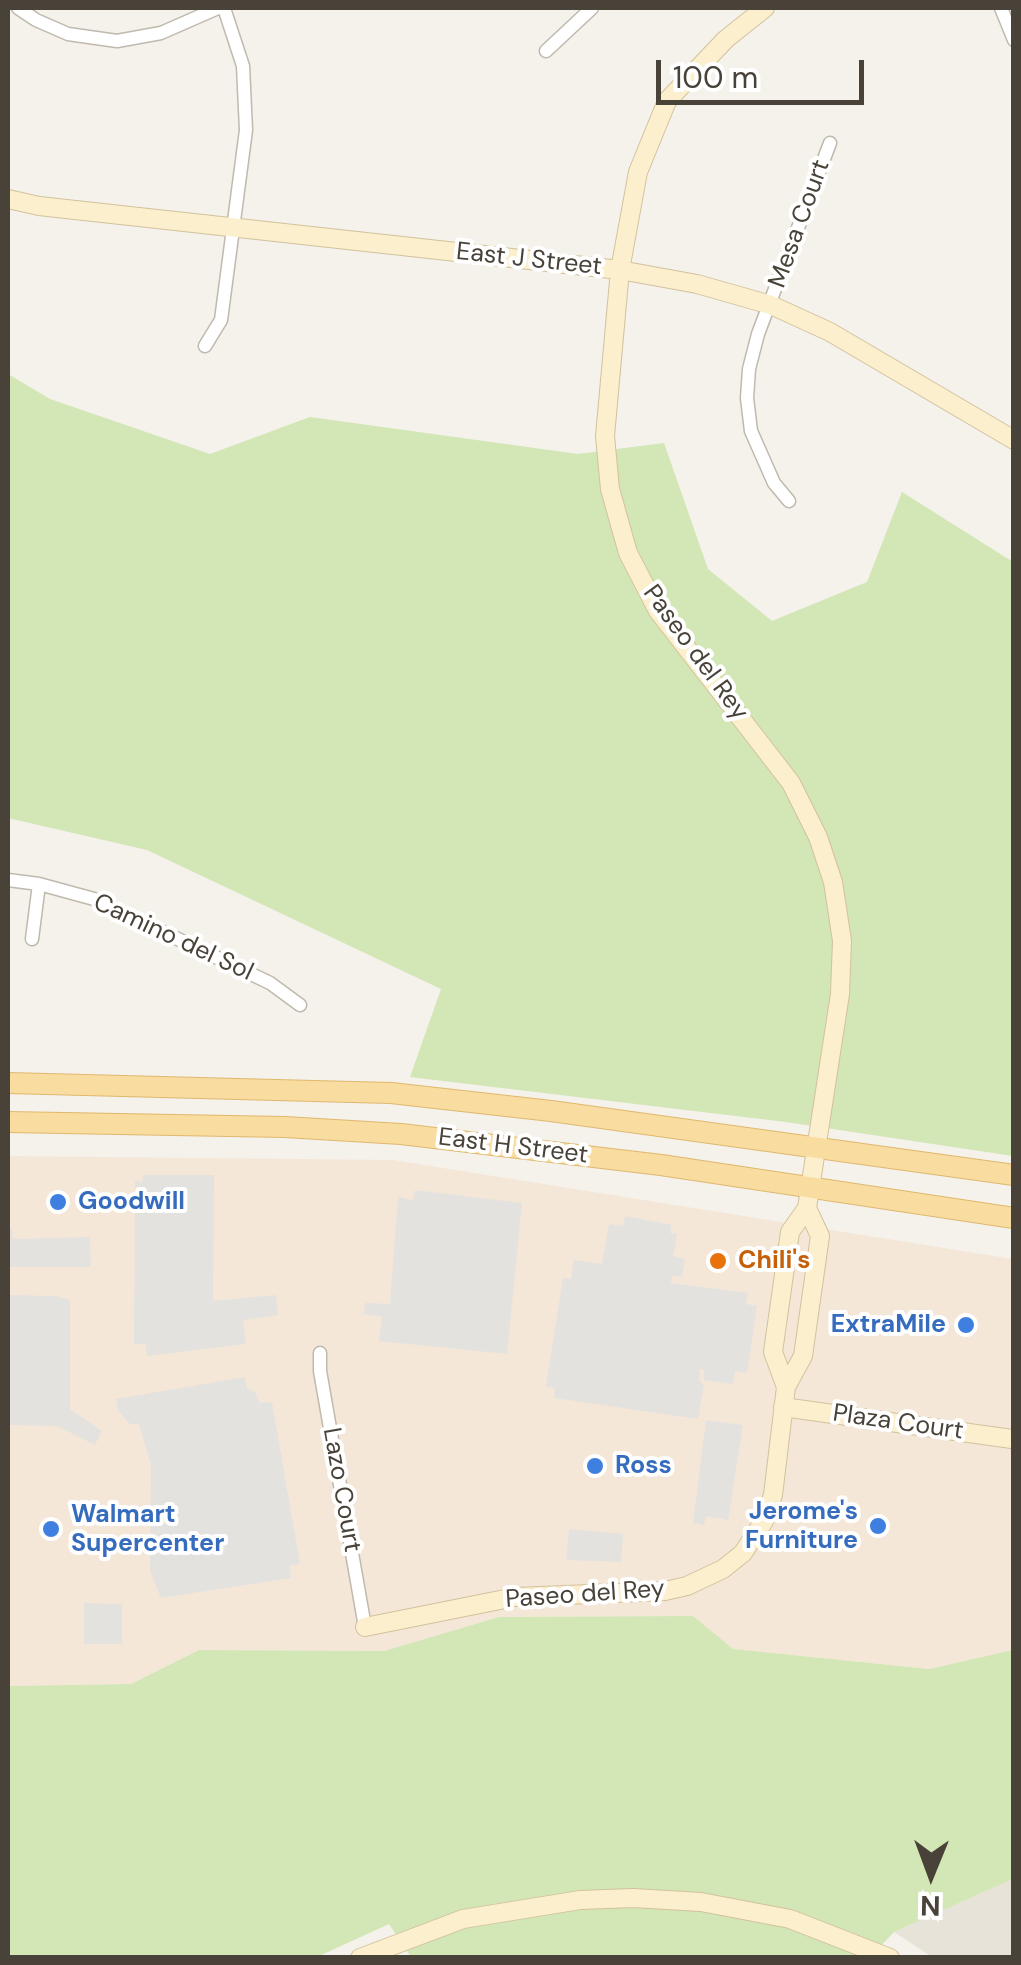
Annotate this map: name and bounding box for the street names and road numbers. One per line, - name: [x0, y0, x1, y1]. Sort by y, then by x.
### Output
- street label: Mesa Court: [763, 156, 837, 292]
- street label: East J Street: [455, 237, 603, 283]
- street label: Paseo del Rey: [636, 580, 754, 726]
- street label: Camino del Sol: [88, 888, 258, 988]
- street label: East H Street: [436, 1123, 590, 1171]
- street label: Plaza Court: [831, 1399, 965, 1447]
- street label: Lazo Court: [315, 1425, 367, 1555]
- street label: Paseo del Rey: [504, 1574, 666, 1616]

